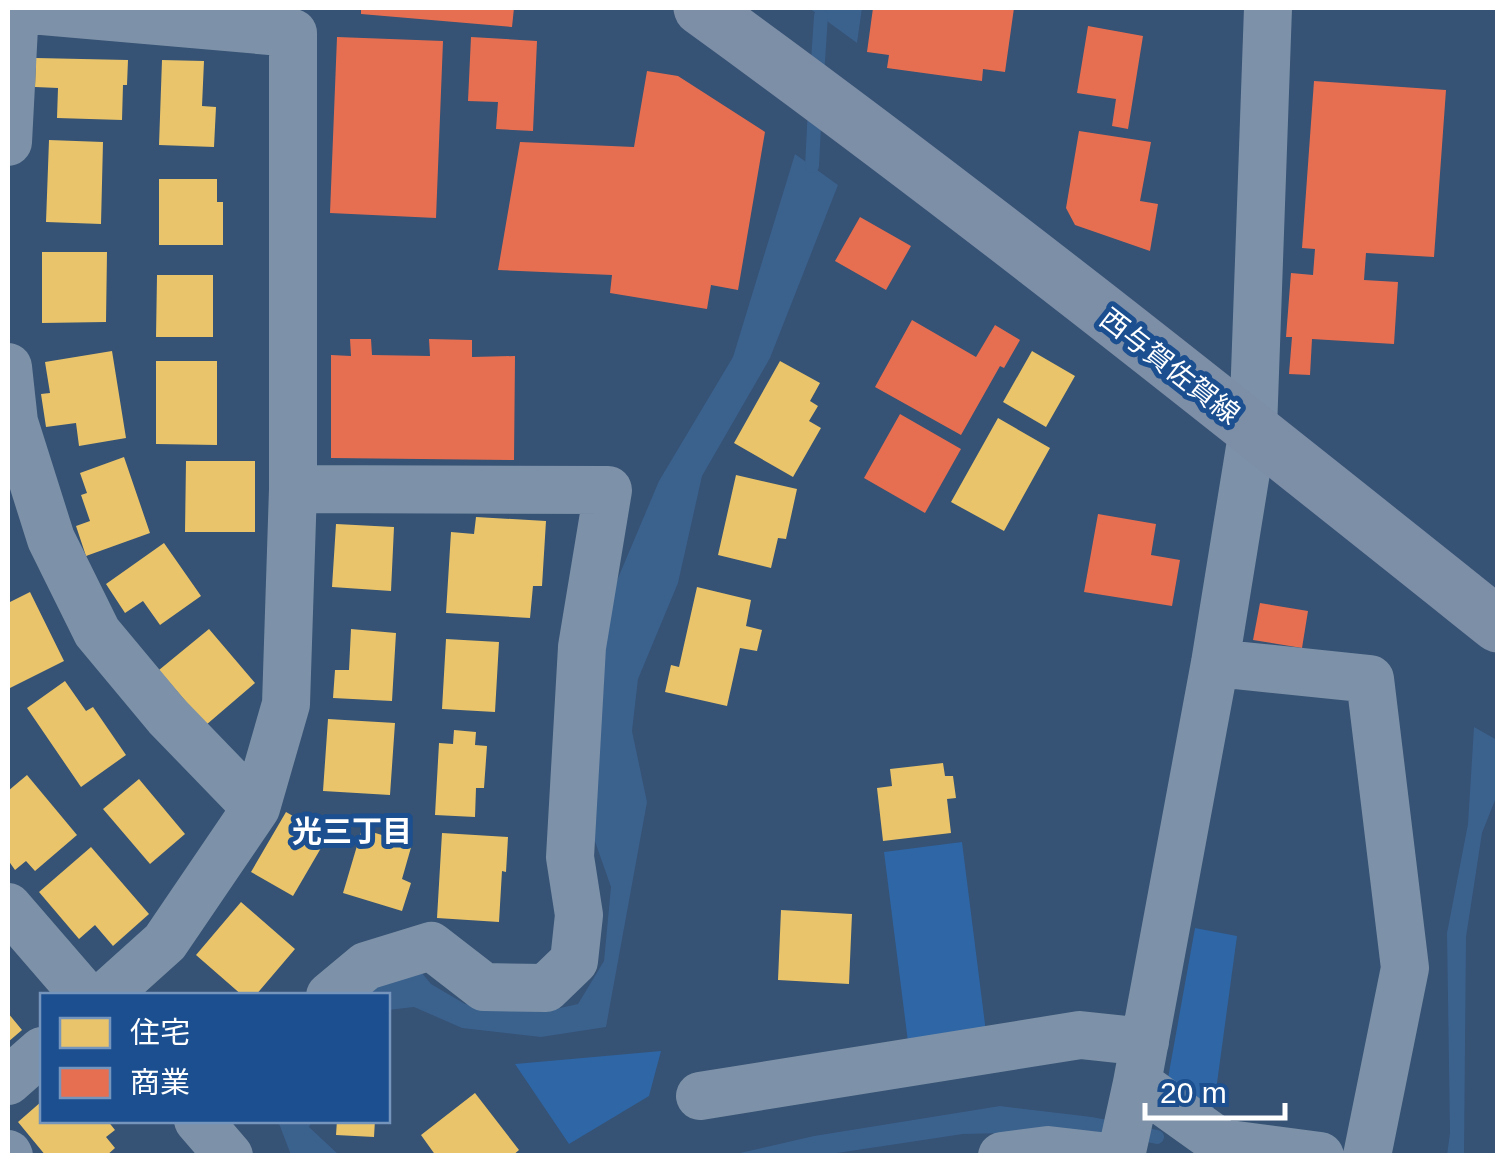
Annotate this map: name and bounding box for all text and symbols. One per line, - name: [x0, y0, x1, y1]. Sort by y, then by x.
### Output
- street label: 西与賀佐賀線: [1094, 302, 1245, 430]
- district label: 光三丁目: [292, 815, 412, 848]
- legend: [40, 993, 390, 1123]
- text: 住宅: [130, 1016, 190, 1049]
- scale bar: [1145, 1058, 1285, 1120]
- text: 商業: [130, 1066, 190, 1099]
- text: 20 m: [1160, 1076, 1227, 1109]

